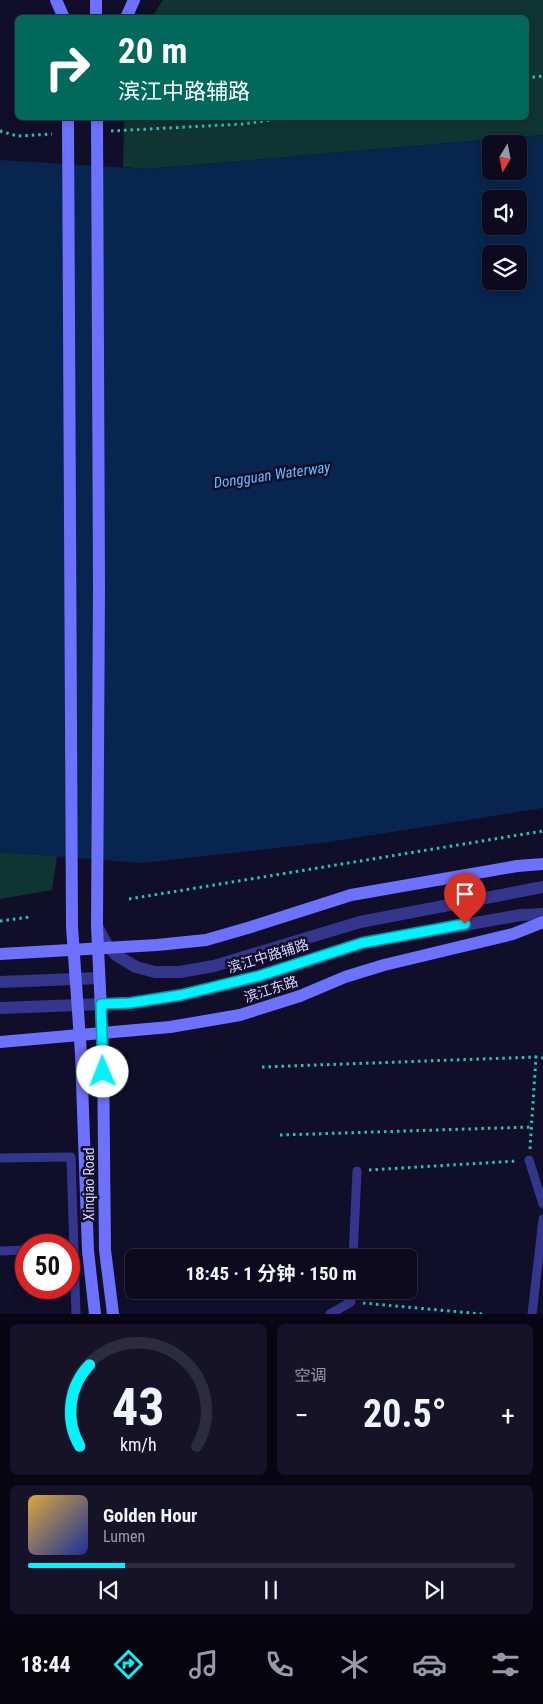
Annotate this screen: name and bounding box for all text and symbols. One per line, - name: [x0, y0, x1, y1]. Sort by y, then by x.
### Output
- text: 20 m: [118, 31, 187, 72]
- icon: right: [35, 35, 100, 100]
- text: 滨江中路辅路: [118, 79, 250, 104]
- north arrow: [482, 135, 528, 180]
- map controls: [482, 135, 527, 290]
- button: sound: [482, 190, 527, 235]
- button: layers: [482, 245, 527, 290]
- water label: Dongguan Waterway: [213, 458, 332, 492]
- pin: [444, 873, 486, 924]
- icon: arrive: [451, 880, 479, 908]
- street label: 滨江中路辅路: [225, 936, 311, 976]
- street label: 滨江东路: [242, 973, 300, 1005]
- position arrow: [76, 1045, 128, 1097]
- street label: Xinqiao Road: [81, 1148, 97, 1221]
- speed limit sign: 50: [15, 1234, 80, 1299]
- text: 18:45 · 1 分钟 · 150 m: [185, 1262, 357, 1285]
- text: 空调: [295, 1366, 327, 1385]
- text: 43: [112, 1377, 165, 1438]
- text: 20.5°: [363, 1392, 447, 1436]
- text: −: [295, 1399, 309, 1432]
- text: +: [501, 1399, 515, 1432]
- text: km/h: [120, 1434, 157, 1455]
- text: Golden Hour: [103, 1504, 197, 1527]
- text: Lumen: [103, 1527, 145, 1546]
- icon: previous: [95, 1576, 123, 1604]
- icon: pause: [257, 1576, 285, 1604]
- icon: next: [420, 1576, 448, 1604]
- icon: directions: [111, 1647, 146, 1682]
- icon: music: [186, 1647, 221, 1682]
- icon: phone: [262, 1647, 297, 1682]
- icon: climate: [337, 1647, 372, 1682]
- icon: car: [412, 1647, 447, 1682]
- icon: filters: [488, 1647, 523, 1682]
- text: 18:44: [20, 1652, 71, 1677]

